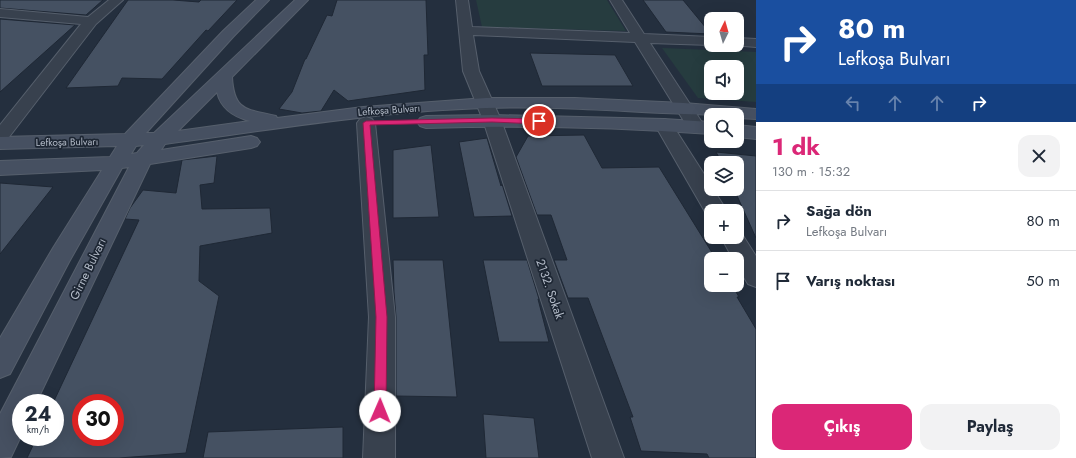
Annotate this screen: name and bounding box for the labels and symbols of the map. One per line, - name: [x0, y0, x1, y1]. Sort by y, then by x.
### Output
- north arrow: [704, 12, 744, 52]
- street label: Lefkoşa Bulvarı: [357, 100, 421, 120]
- pin: [522, 104, 556, 138]
- street label: Lefkoşa Bulvarı: [36, 134, 98, 150]
- street label: Girne Bulvarı: [65, 235, 111, 303]
- street label: 2132. Sokak: [531, 257, 569, 322]
- position arrow: [359, 390, 401, 432]
- speed limit sign: 30: [72, 394, 124, 446]

